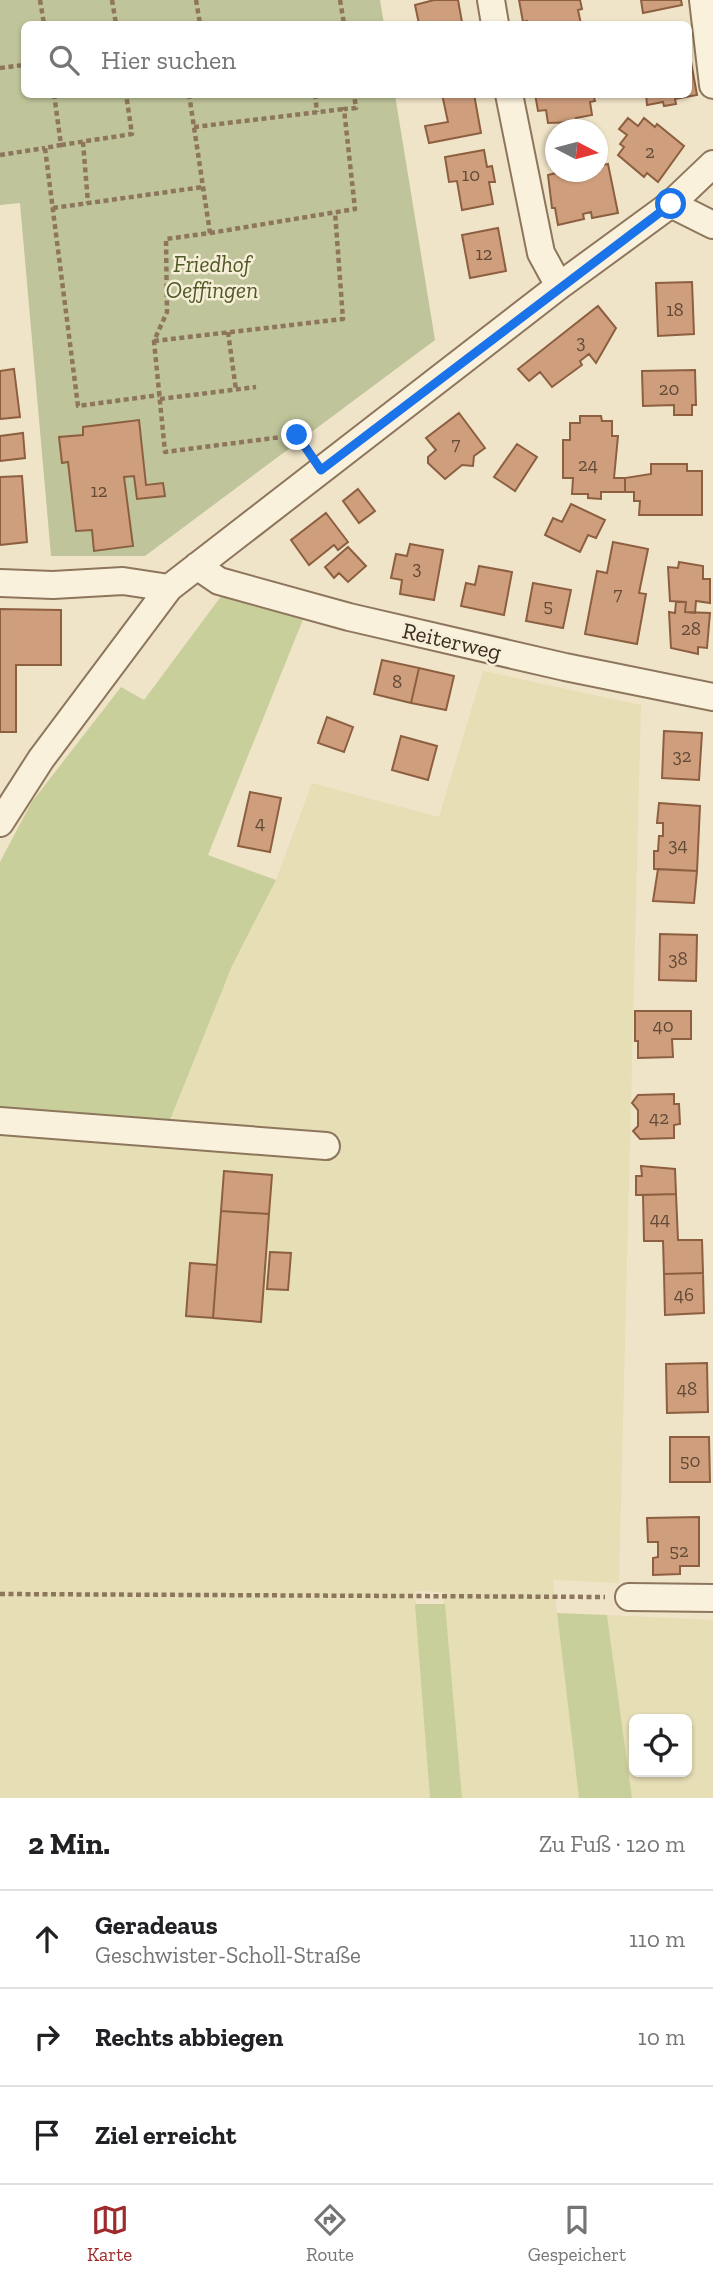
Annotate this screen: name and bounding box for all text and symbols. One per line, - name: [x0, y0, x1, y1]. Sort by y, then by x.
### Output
- search box: [21, 21, 692, 98]
- icon: search: [45, 41, 83, 79]
- text: Hier suchen: [101, 44, 236, 76]
- north arrow: [545, 119, 608, 182]
- house number: 2: [645, 140, 655, 163]
- house number: 10: [462, 163, 480, 186]
- route start: [655, 188, 686, 219]
- house number: 12: [475, 242, 493, 265]
- park label: Friedhof Oeffingen: [166, 250, 258, 304]
- house number: 18: [666, 298, 684, 321]
- house number: 3: [576, 330, 586, 353]
- house number: 20: [659, 377, 679, 400]
- route end: [281, 419, 312, 450]
- house number: 7: [452, 432, 461, 455]
- house number: 24: [578, 453, 598, 476]
- house number: 12: [90, 479, 108, 502]
- house number: 3: [412, 556, 422, 579]
- house number: 7: [614, 582, 623, 605]
- house number: 5: [543, 594, 553, 617]
- street label: Reiterweg: [400, 616, 505, 666]
- house number: 28: [681, 617, 701, 640]
- house number: 8: [392, 670, 402, 693]
- house number: 32: [672, 744, 692, 767]
- house number: 4: [255, 811, 265, 834]
- house number: 34: [668, 833, 688, 856]
- house number: 38: [668, 947, 688, 970]
- house number: 40: [652, 1014, 674, 1037]
- house number: 42: [649, 1106, 669, 1129]
- house number: 44: [650, 1207, 670, 1230]
- house number: 46: [674, 1283, 694, 1306]
- house number: 48: [677, 1377, 697, 1400]
- house number: 50: [680, 1449, 700, 1472]
- house number: 52: [669, 1539, 689, 1562]
- map controls: [629, 1714, 692, 1777]
- button: locate: [629, 1714, 692, 1777]
- text: 2 Min.: [28, 1826, 110, 1862]
- text: Zu Fuß · 120 m: [539, 1830, 685, 1858]
- text: Geradeaus: [95, 1909, 218, 1941]
- icon: ahead: [28, 1920, 66, 1958]
- text: 110 m: [629, 1925, 685, 1953]
- text: Geschwister-Scholl-Straße: [95, 1941, 361, 1969]
- icon: right: [28, 2018, 66, 2056]
- text: Rechts abbiegen: [95, 2021, 283, 2053]
- text: 10 m: [638, 2023, 685, 2051]
- icon: arrive: [28, 2116, 66, 2154]
- text: Ziel erreicht: [95, 2119, 236, 2151]
- tab: Karte: [87, 2201, 132, 2266]
- tab: Route: [306, 2201, 354, 2266]
- tab: Gespeichert: [528, 2201, 626, 2266]

